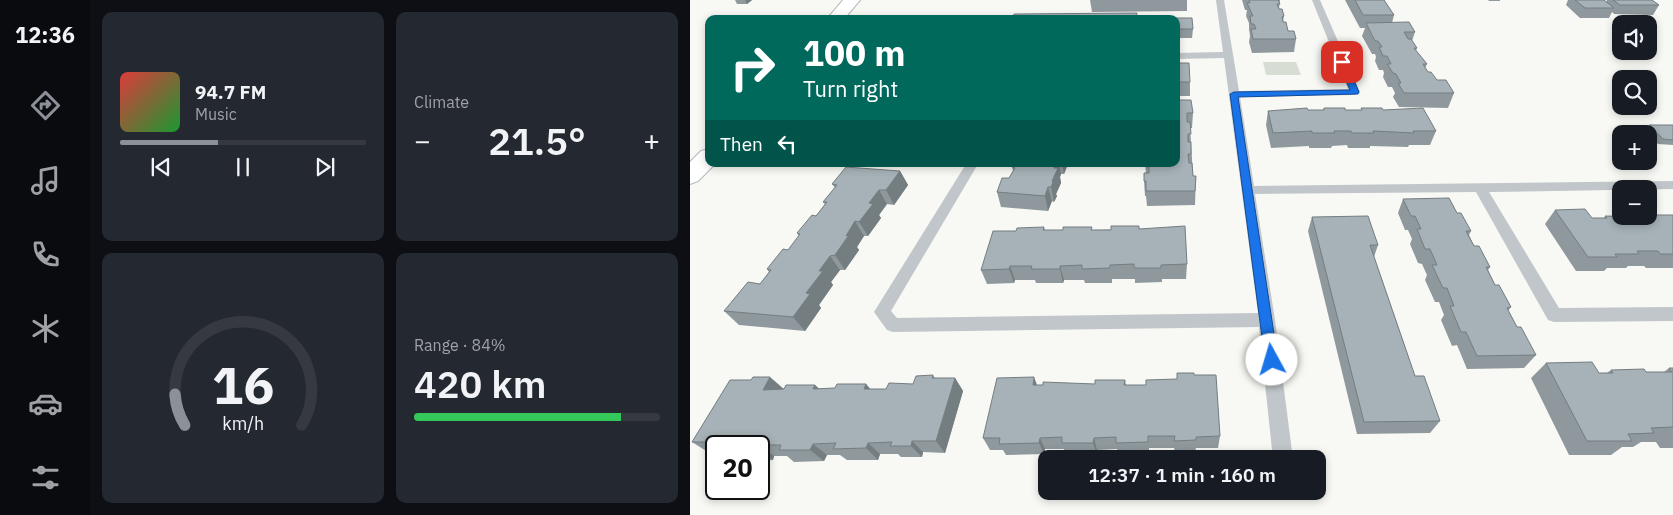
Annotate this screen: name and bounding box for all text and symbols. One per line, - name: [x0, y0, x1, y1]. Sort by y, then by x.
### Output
- map controls: [1612, 15, 1657, 225]
- button: sound: [1612, 15, 1657, 60]
- text: 12:36: [15, 20, 75, 49]
- text: 100 m: [803, 30, 906, 76]
- icon: right: [720, 35, 785, 100]
- pin: [1321, 41, 1363, 83]
- icon: arrive: [1328, 48, 1356, 76]
- button: search: [1612, 70, 1657, 115]
- text: Turn right: [803, 74, 898, 103]
- text: 94.7 FM: [195, 80, 266, 104]
- icon: directions: [28, 88, 63, 123]
- text: Climate: [414, 92, 469, 112]
- text: Music: [195, 104, 237, 124]
- text: 21.5°: [488, 116, 586, 165]
- text: −: [414, 122, 431, 159]
- text: +: [643, 122, 660, 159]
- button: +: [1612, 125, 1657, 170]
- icon: left: [773, 130, 801, 158]
- text: Then: [720, 132, 763, 156]
- icon: previous: [147, 153, 175, 181]
- icon: pause: [229, 153, 257, 181]
- icon: next: [311, 153, 339, 181]
- icon: music: [28, 163, 63, 198]
- button: −: [1612, 180, 1657, 225]
- icon: phone: [28, 237, 63, 272]
- icon: climate: [28, 311, 63, 346]
- position arrow: [1245, 333, 1297, 385]
- text: Range · 84%: [414, 335, 506, 355]
- text: 16: [212, 351, 274, 418]
- text: 420 km: [414, 359, 546, 408]
- icon: car: [28, 386, 63, 421]
- text: km/h: [222, 412, 264, 435]
- speed limit sign: 20: [705, 435, 770, 500]
- icon: filters: [28, 460, 63, 495]
- text: 12:37 · 1 min · 160 m: [1088, 463, 1276, 487]

